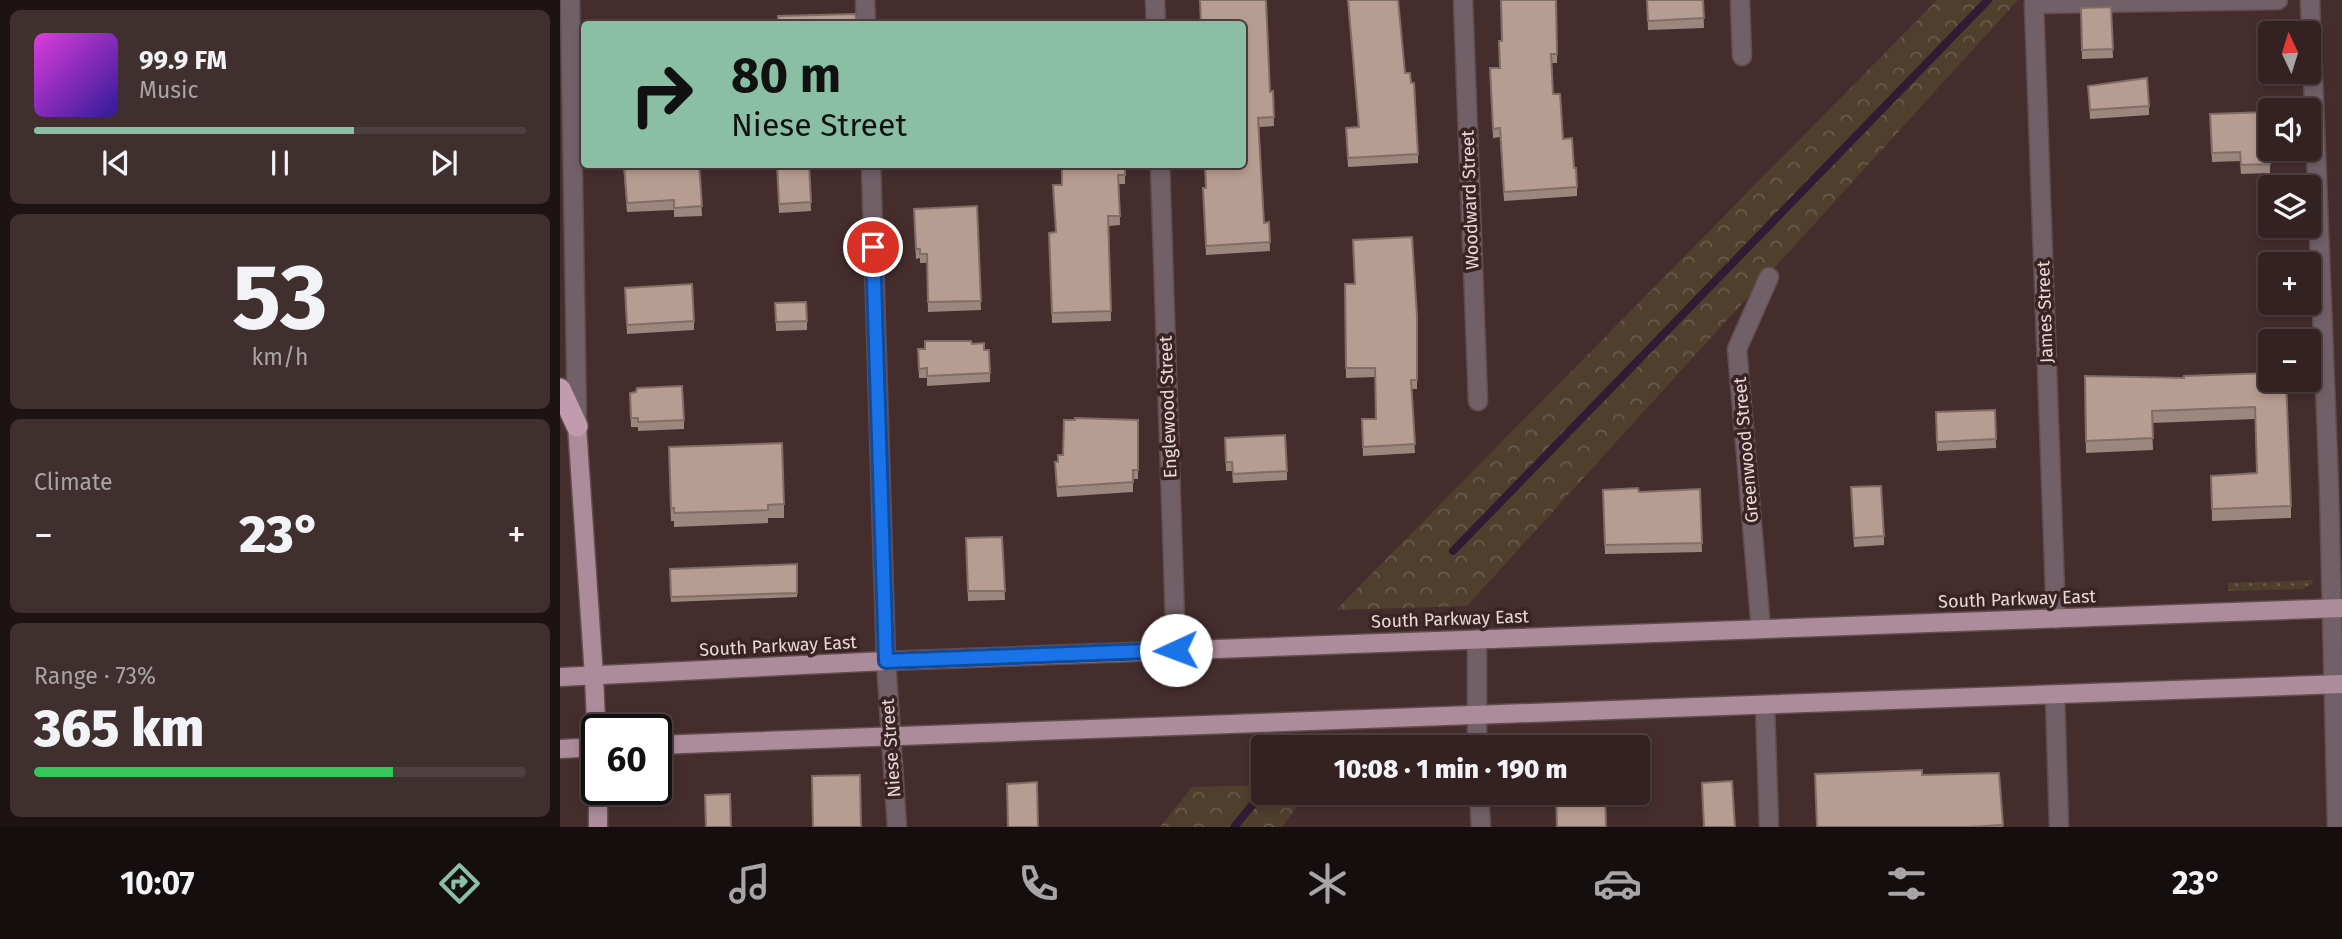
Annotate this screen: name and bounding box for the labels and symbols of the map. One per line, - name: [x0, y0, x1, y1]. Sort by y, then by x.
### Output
- north arrow: [2258, 21, 2320, 84]
- street label: Woodward Street: [1457, 129, 1483, 270]
- pin: [843, 217, 903, 277]
- street label: James Street: [2032, 260, 2058, 364]
- street label: Englewood Street: [1155, 335, 1181, 479]
- street label: Greenwood Street: [1729, 376, 1763, 524]
- street label: South Parkway East: [1938, 585, 2097, 613]
- street label: South Parkway East: [1371, 605, 1530, 633]
- position arrow: [1139, 613, 1213, 687]
- street label: South Parkway East: [699, 631, 858, 661]
- street label: Niese Street: [877, 697, 905, 798]
- speed limit sign: 60: [581, 714, 672, 805]

